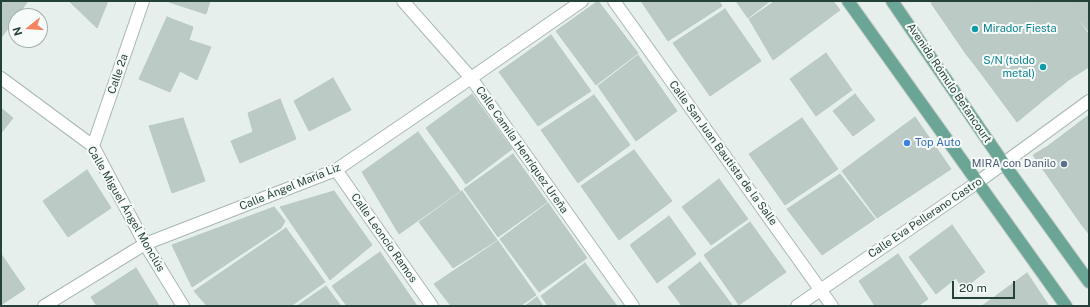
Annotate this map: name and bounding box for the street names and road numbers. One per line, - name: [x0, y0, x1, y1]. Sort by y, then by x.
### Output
- street label: Avenida Rómulo Betancourt: [904, 21, 994, 145]
- street label: Calle 2a: [105, 52, 131, 96]
- street label: Calle San Juan Bautista de la Salle: [666, 78, 780, 228]
- street label: Calle Camila Henríquez Ureña: [473, 84, 571, 216]
- street label: Calle Miguel Ángel Monclús: [85, 144, 167, 274]
- street label: Calle Ángel María Liz: [238, 161, 342, 213]
- street label: Calle Eva Pellerano Castro: [866, 175, 984, 261]
- street label: Calle Leoncio Ramos: [348, 191, 420, 285]

